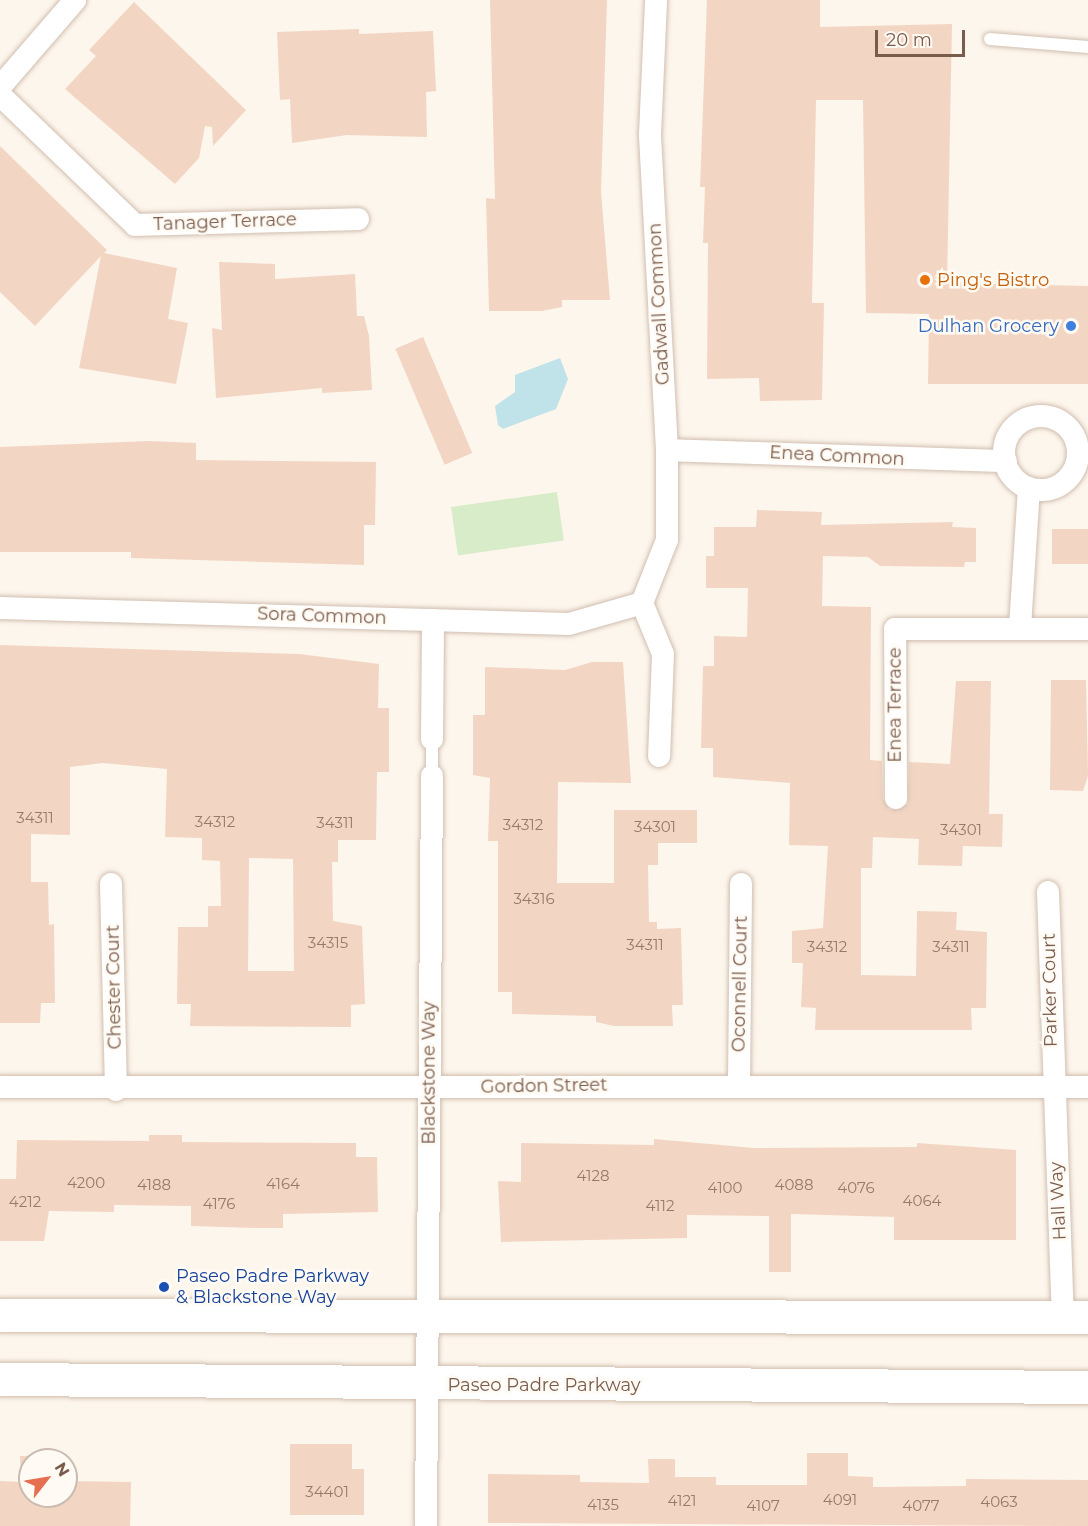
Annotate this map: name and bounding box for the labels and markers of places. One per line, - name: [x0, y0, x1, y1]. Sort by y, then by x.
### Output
- place label: Ping's Bistro: [937, 269, 1049, 291]
- marker: Ping's Bistro: [918, 273, 932, 287]
- place label: Dulhan Grocery: [918, 315, 1059, 337]
- marker: Dulhan Grocery: [1064, 319, 1078, 333]
- place label: Paseo Padre Parkway & Blackstone Way: [176, 1266, 369, 1308]
- marker: Paseo Padre Parkway & Blackstone Way: [157, 1280, 171, 1294]

